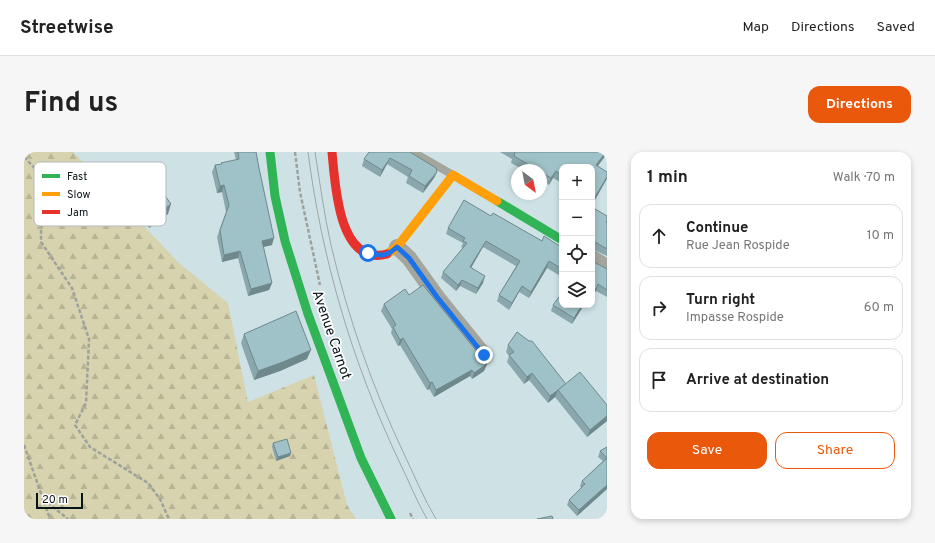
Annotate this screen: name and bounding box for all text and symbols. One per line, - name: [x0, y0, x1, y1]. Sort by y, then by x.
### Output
- text: Streetwise: [20, 16, 113, 40]
- text: Map: [743, 19, 769, 36]
- text: Directions: [791, 19, 855, 36]
- text: Saved: [877, 19, 915, 36]
- text: Find us: [24, 86, 118, 122]
- button: Directions: [808, 86, 911, 123]
- legend: [34, 162, 166, 226]
- north arrow: [511, 164, 547, 200]
- map controls: [559, 164, 595, 308]
- button: +: [559, 164, 595, 200]
- text: 1 min: [647, 167, 688, 189]
- text: Fast: [67, 170, 87, 184]
- text: Walk · 70 m: [833, 170, 895, 186]
- text: Slow: [67, 188, 90, 202]
- button: −: [559, 200, 595, 236]
- text: Jam: [67, 206, 88, 220]
- text: Continue: [686, 219, 748, 238]
- icon: ahead: [648, 225, 670, 247]
- text: 10 m: [867, 228, 894, 244]
- button: locate: [559, 236, 595, 272]
- text: Rue Jean Rospide: [686, 238, 790, 254]
- route start: [359, 244, 377, 262]
- button: layers: [559, 272, 595, 308]
- street label: Avenue Carnot: [308, 288, 354, 382]
- text: Turn right: [686, 291, 755, 310]
- icon: right: [648, 297, 670, 319]
- text: 60 m: [864, 300, 894, 316]
- text: Impasse Rospide: [686, 310, 784, 326]
- route end: [475, 346, 493, 364]
- icon: arrive: [648, 369, 670, 391]
- text: Arrive at destination: [686, 371, 829, 390]
- button: Save: [647, 432, 767, 469]
- button: Share: [775, 432, 895, 469]
- scale bar: [36, 491, 83, 510]
- text: 20 m: [42, 493, 68, 507]

